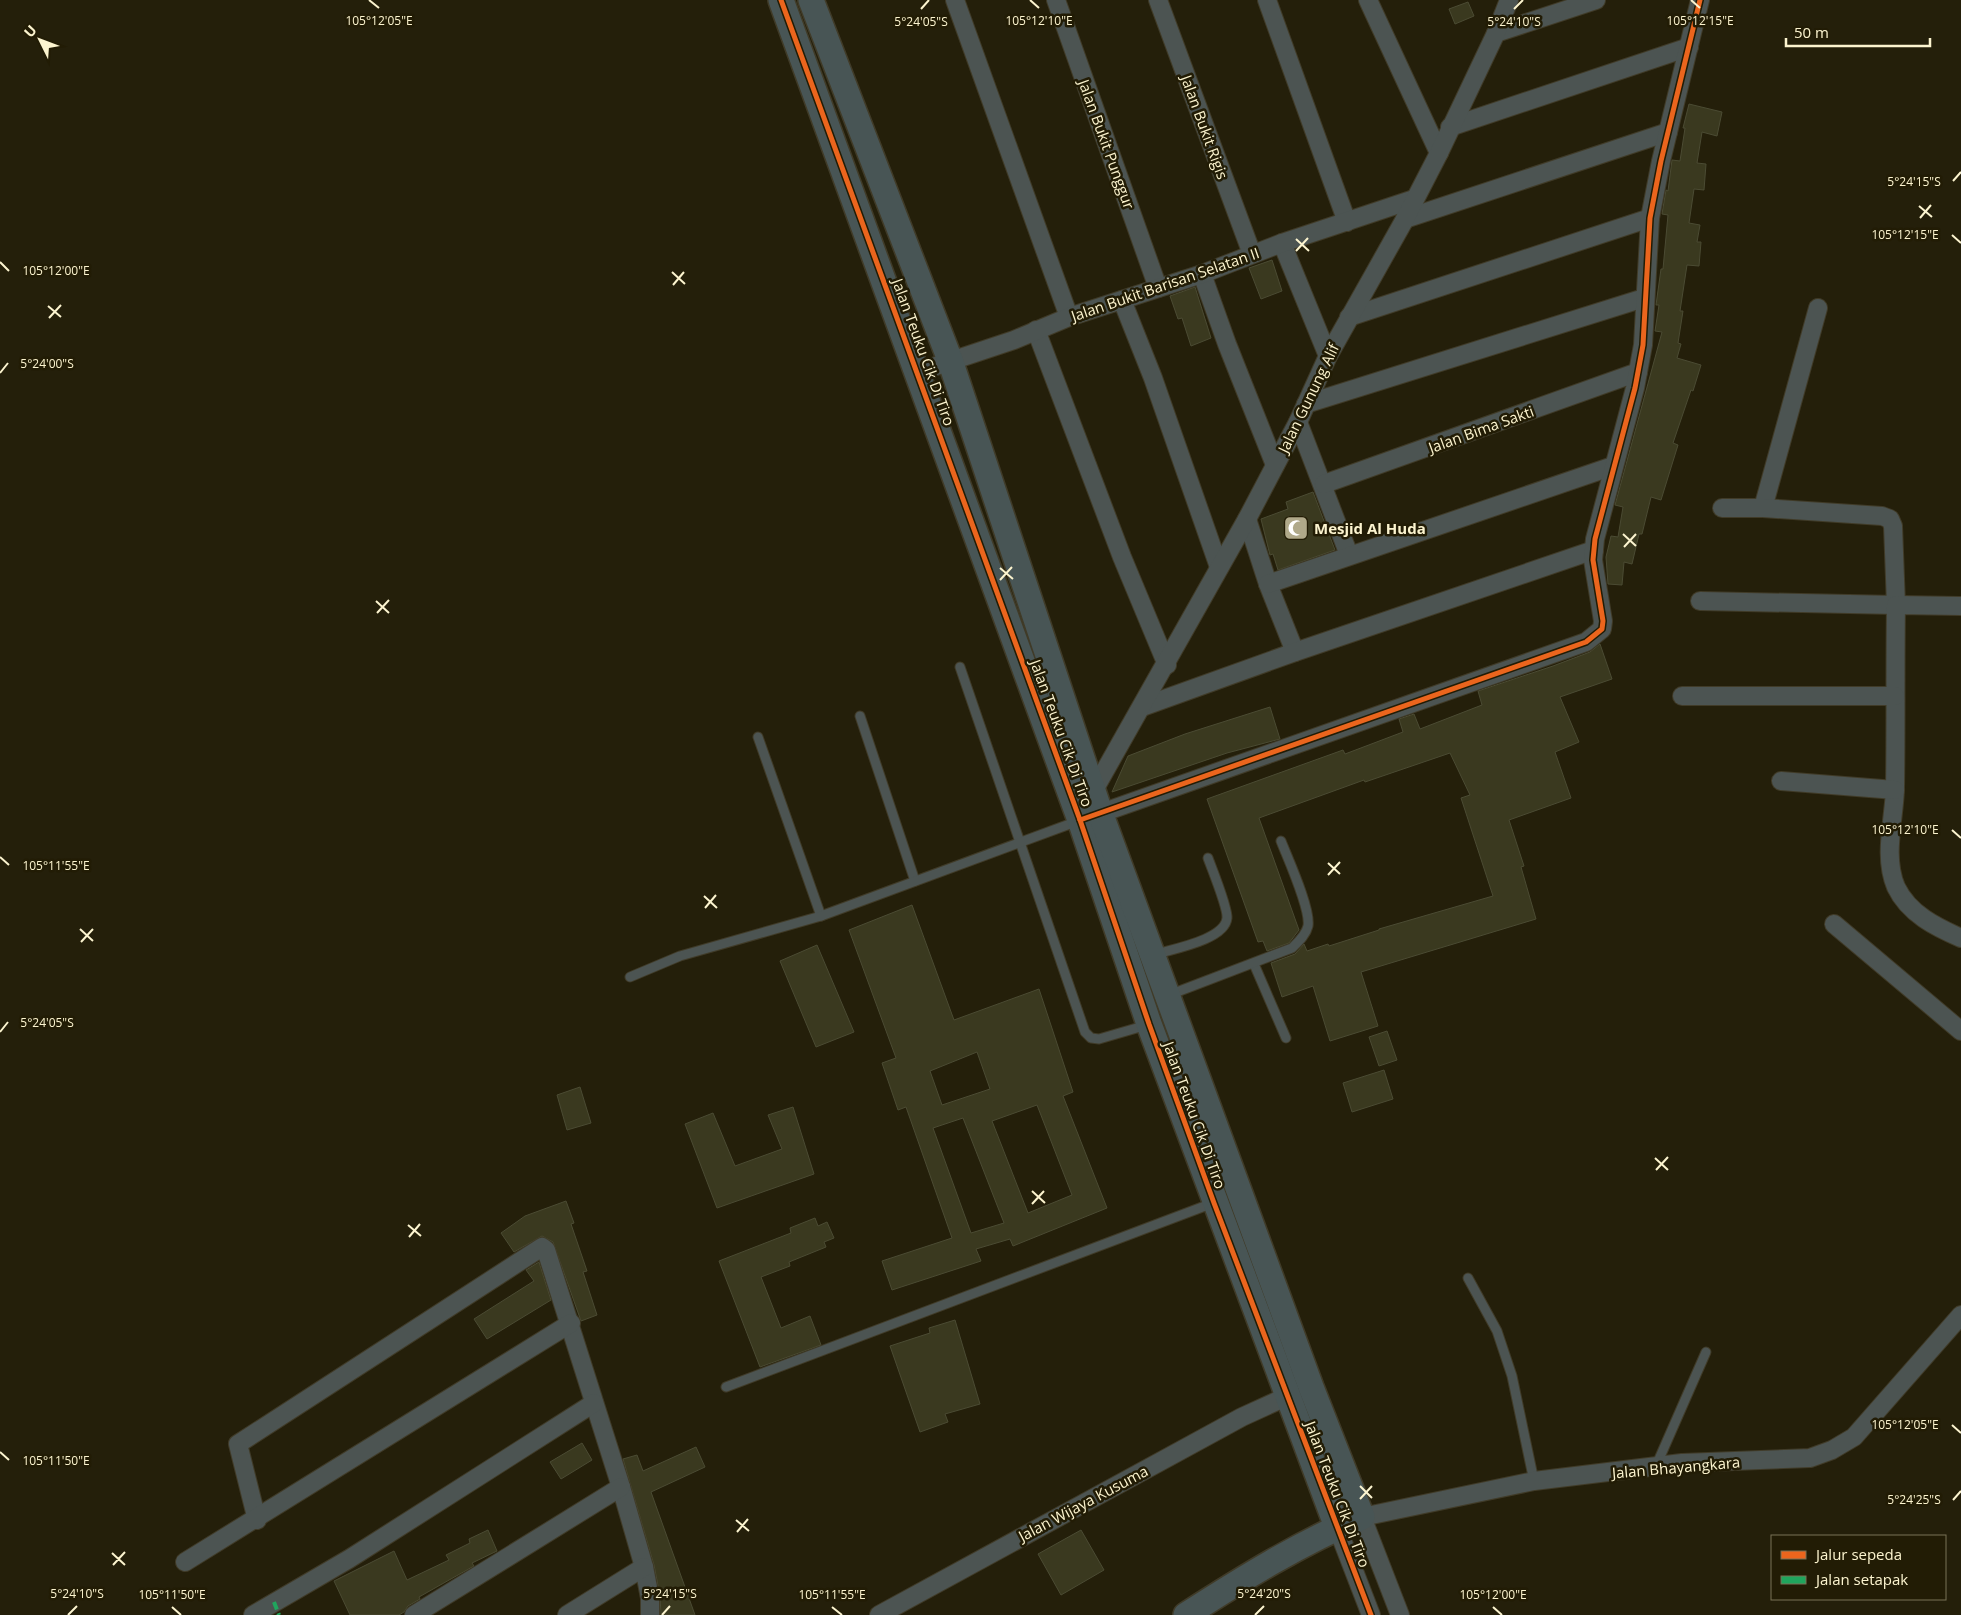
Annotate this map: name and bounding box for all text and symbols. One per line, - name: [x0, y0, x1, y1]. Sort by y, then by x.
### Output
- text: 105°12'05"E: [345, 12, 413, 29]
- text: 105°12'10"E: [1005, 12, 1073, 29]
- text: 105°12'15"E: [1666, 12, 1734, 29]
- text: 5°24'05"S: [894, 13, 948, 30]
- text: 5°24'10"S: [1487, 13, 1541, 30]
- north arrow: [15, 15, 65, 65]
- scale bar: [1786, 15, 1930, 47]
- text: U: [19, 21, 41, 41]
- text: 50 m: [1794, 22, 1829, 42]
- street label: Jalan Bukit Rigis: [1176, 70, 1233, 182]
- street label: Jalan Bukit Punggur: [1074, 75, 1140, 212]
- text: 5°24'15"S: [1887, 173, 1941, 190]
- text: 105°12'15"E: [1871, 226, 1939, 243]
- street label: Jalan Bukit Barisan Selatan II: [1066, 242, 1262, 326]
- text: 105°12'00"E: [22, 262, 90, 279]
- street label: Jalan Teuku Cik Di Tiro: [887, 274, 960, 428]
- street label: Jalan Gunung Alif: [1272, 339, 1344, 458]
- text: 5°24'00"S: [20, 355, 74, 372]
- street label: Jalan Bima Sakti: [1424, 401, 1536, 458]
- mosque icon: Mesjid Al Huda: [1283, 515, 1309, 541]
- place label: Mesjid Al Huda: [1314, 518, 1426, 538]
- street label: Jalan Teuku Cik Di Tiro: [1025, 655, 1098, 809]
- text: 105°12'10"E: [1871, 821, 1939, 838]
- text: 105°11'55"E: [22, 857, 90, 874]
- text: 5°24'05"S: [20, 1014, 74, 1031]
- street label: Jalan Teuku Cik Di Tiro: [1158, 1037, 1231, 1191]
- street label: Jalan Teuku Cik Di Tiro: [1300, 1416, 1375, 1570]
- text: 105°12'05"E: [1871, 1416, 1939, 1433]
- street label: Jalan Bhayangkara: [1609, 1451, 1741, 1483]
- text: 105°11'50"E: [22, 1452, 90, 1469]
- street label: Jalan Wijaya Kusuma: [1013, 1460, 1151, 1547]
- text: 5°24'25"S: [1887, 1491, 1941, 1508]
- legend: [1771, 1535, 1946, 1600]
- text: Jalur sepeda: [1814, 1544, 1902, 1564]
- text: Jalan setapak: [1814, 1569, 1908, 1589]
- text: 5°24'10"S: [50, 1585, 104, 1602]
- text: 5°24'15"S: [643, 1585, 697, 1602]
- text: 5°24'20"S: [1237, 1585, 1291, 1602]
- text: 105°11'50"E: [138, 1586, 206, 1603]
- text: 105°11'55"E: [798, 1586, 866, 1603]
- text: 105°12'00"E: [1459, 1586, 1527, 1603]

